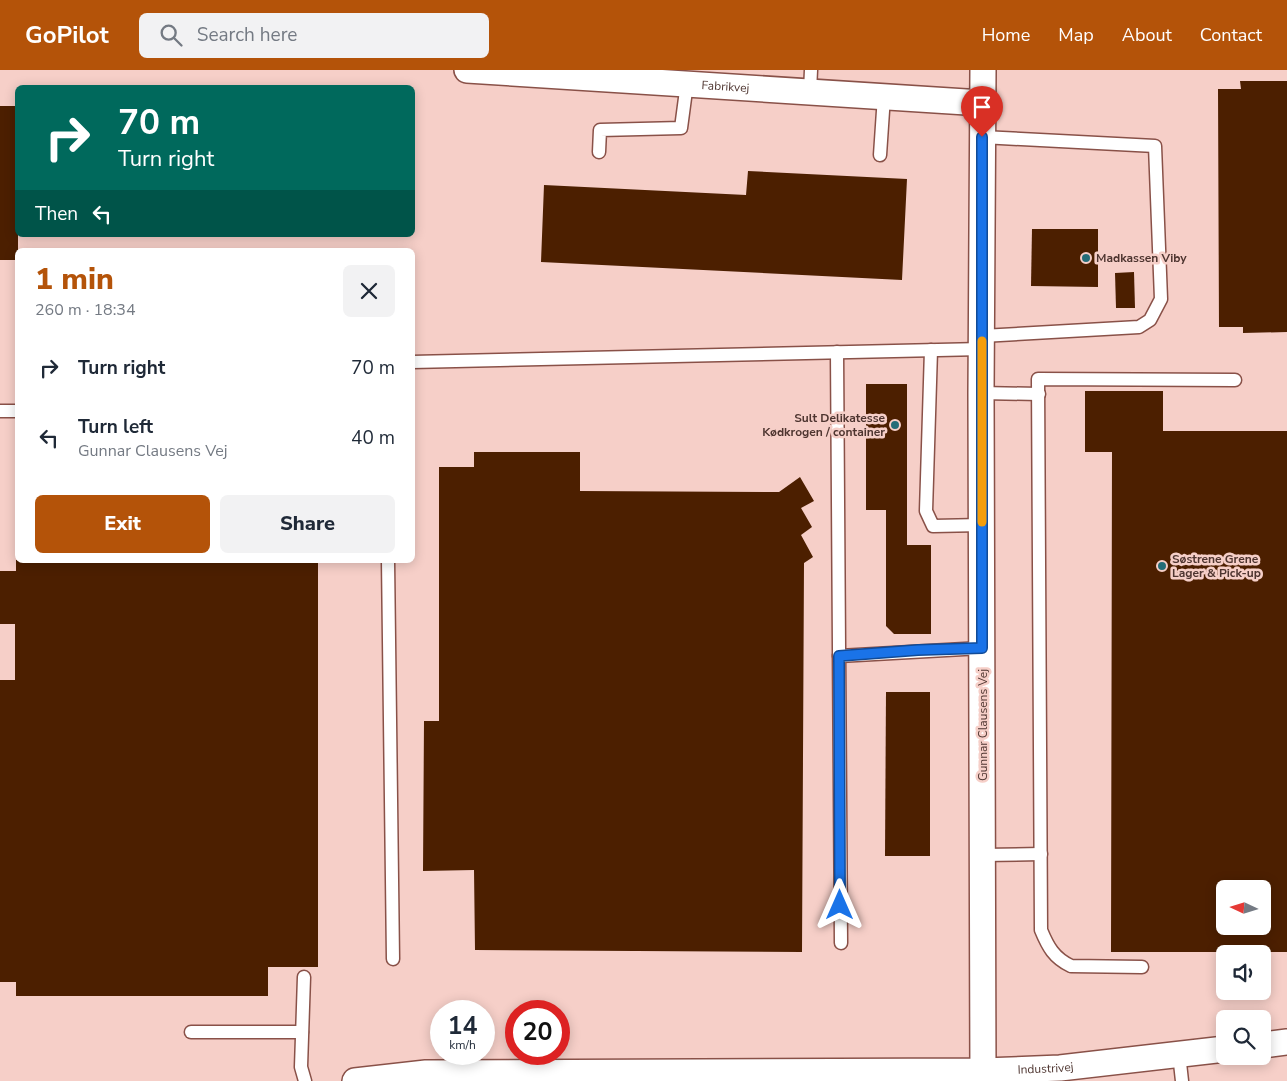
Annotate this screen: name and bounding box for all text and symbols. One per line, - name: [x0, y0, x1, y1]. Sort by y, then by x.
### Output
- search box: [139, 13, 489, 58]
- text: GoPilot: [25, 19, 109, 51]
- icon: search: [157, 21, 185, 49]
- text: Search here: [197, 22, 297, 48]
- text: Home: [982, 23, 1030, 47]
- text: Map: [1058, 23, 1094, 47]
- text: About: [1122, 23, 1172, 47]
- text: Contact: [1200, 23, 1262, 47]
- street label: Fabrikvej: [701, 77, 750, 96]
- pin: [961, 86, 1003, 137]
- icon: arrive: [968, 93, 996, 121]
- text: 70 m: [118, 99, 200, 146]
- icon: right: [35, 105, 100, 170]
- text: Turn right: [118, 144, 214, 174]
- icon: left: [88, 200, 116, 228]
- text: Then: [35, 201, 78, 227]
- place label: Madkassen Viby: [1096, 250, 1187, 266]
- marker: Madkassen Viby: [1080, 252, 1092, 264]
- text: 1 min: [35, 259, 114, 300]
- button: close: [343, 265, 395, 317]
- text: 260 m · 18:34: [35, 299, 136, 321]
- icon: right: [35, 354, 63, 382]
- text: Turn right: [78, 355, 165, 381]
- text: 70 m: [351, 355, 395, 381]
- place label: Sult Delikatesse Kødkrogen / container: [762, 410, 885, 440]
- text: Turn left: [78, 414, 153, 440]
- marker: Sult Delikatesse Kødkrogen / container: [889, 419, 901, 431]
- icon: left: [35, 424, 63, 452]
- text: 40 m: [351, 425, 395, 451]
- text: Gunnar Clausens Vej: [78, 440, 228, 462]
- button: Exit: [35, 495, 210, 553]
- button: Share: [220, 495, 395, 553]
- place label: Søstrene Grene Lager & Pick-up: [1172, 551, 1261, 581]
- marker: Søstrene Grene Lager & Pick-up: [1156, 560, 1168, 572]
- street label: Gunnar Clausens Vej: [975, 669, 991, 781]
- position arrow: [813, 878, 865, 930]
- north arrow: [1216, 880, 1271, 935]
- map controls: [1216, 880, 1271, 1065]
- button: sound: [1216, 945, 1271, 1000]
- speed limit sign: 20: [505, 1000, 570, 1065]
- text: 14: [447, 1009, 478, 1043]
- button: search: [1216, 1010, 1271, 1065]
- text: km/h: [449, 1037, 476, 1053]
- street label: Industrivej: [1017, 1058, 1074, 1078]

